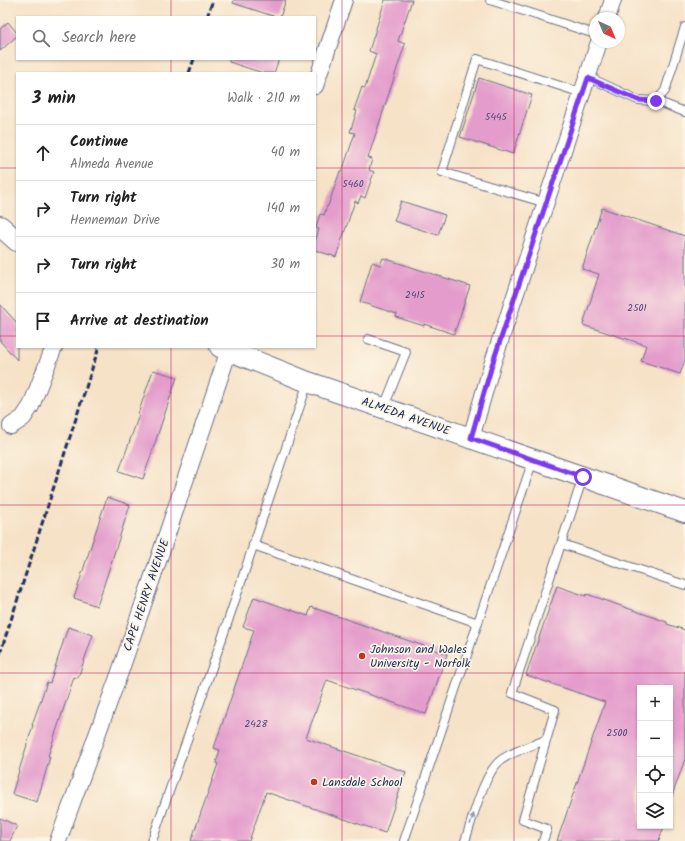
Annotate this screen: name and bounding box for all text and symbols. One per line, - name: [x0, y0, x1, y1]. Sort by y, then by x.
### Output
- north arrow: [589, 12, 625, 48]
- search box: [16, 16, 316, 60]
- text: Search here: [62, 26, 136, 50]
- icon: search: [30, 27, 52, 49]
- text: 3 min: [32, 85, 76, 112]
- text: Walk · 210 m: [227, 88, 300, 109]
- route end: [647, 92, 665, 110]
- house number: 5445: [485, 109, 508, 125]
- text: Continue: [70, 130, 128, 154]
- icon: ahead: [32, 142, 54, 164]
- text: 40 m: [271, 142, 300, 163]
- text: Almeda Avenue: [70, 154, 153, 175]
- house number: 5460: [342, 176, 364, 192]
- text: Turn right: [70, 186, 137, 210]
- icon: right: [32, 198, 54, 220]
- text: 140 m: [267, 198, 300, 219]
- text: Henneman Drive: [70, 210, 160, 231]
- text: Turn right: [70, 253, 137, 277]
- icon: right: [32, 254, 54, 276]
- text: 30 m: [271, 254, 300, 275]
- house number: 2415: [405, 287, 426, 303]
- house number: 2501: [627, 300, 647, 316]
- text: Arrive at destination: [70, 309, 209, 333]
- icon: arrive: [32, 310, 54, 332]
- street label: ALMEDA AVENUE: [359, 392, 454, 441]
- route start: [574, 468, 592, 486]
- street label: CAPE HENRY AVENUE: [118, 535, 175, 654]
- place label: Johnson and Wales University - Norfolk: [370, 640, 471, 673]
- marker: Johnson and Wales University - Norfolk: [357, 651, 367, 661]
- map controls: [637, 685, 673, 829]
- button: +: [637, 685, 673, 721]
- house number: 2428: [244, 716, 269, 732]
- button: −: [637, 721, 673, 757]
- house number: 2500: [606, 725, 628, 741]
- button: locate: [637, 757, 673, 793]
- place label: Lansdale School: [322, 773, 402, 792]
- marker: Lansdale School: [309, 777, 319, 787]
- button: layers: [637, 793, 673, 829]
- one-way arrow: [470, 813, 476, 825]

